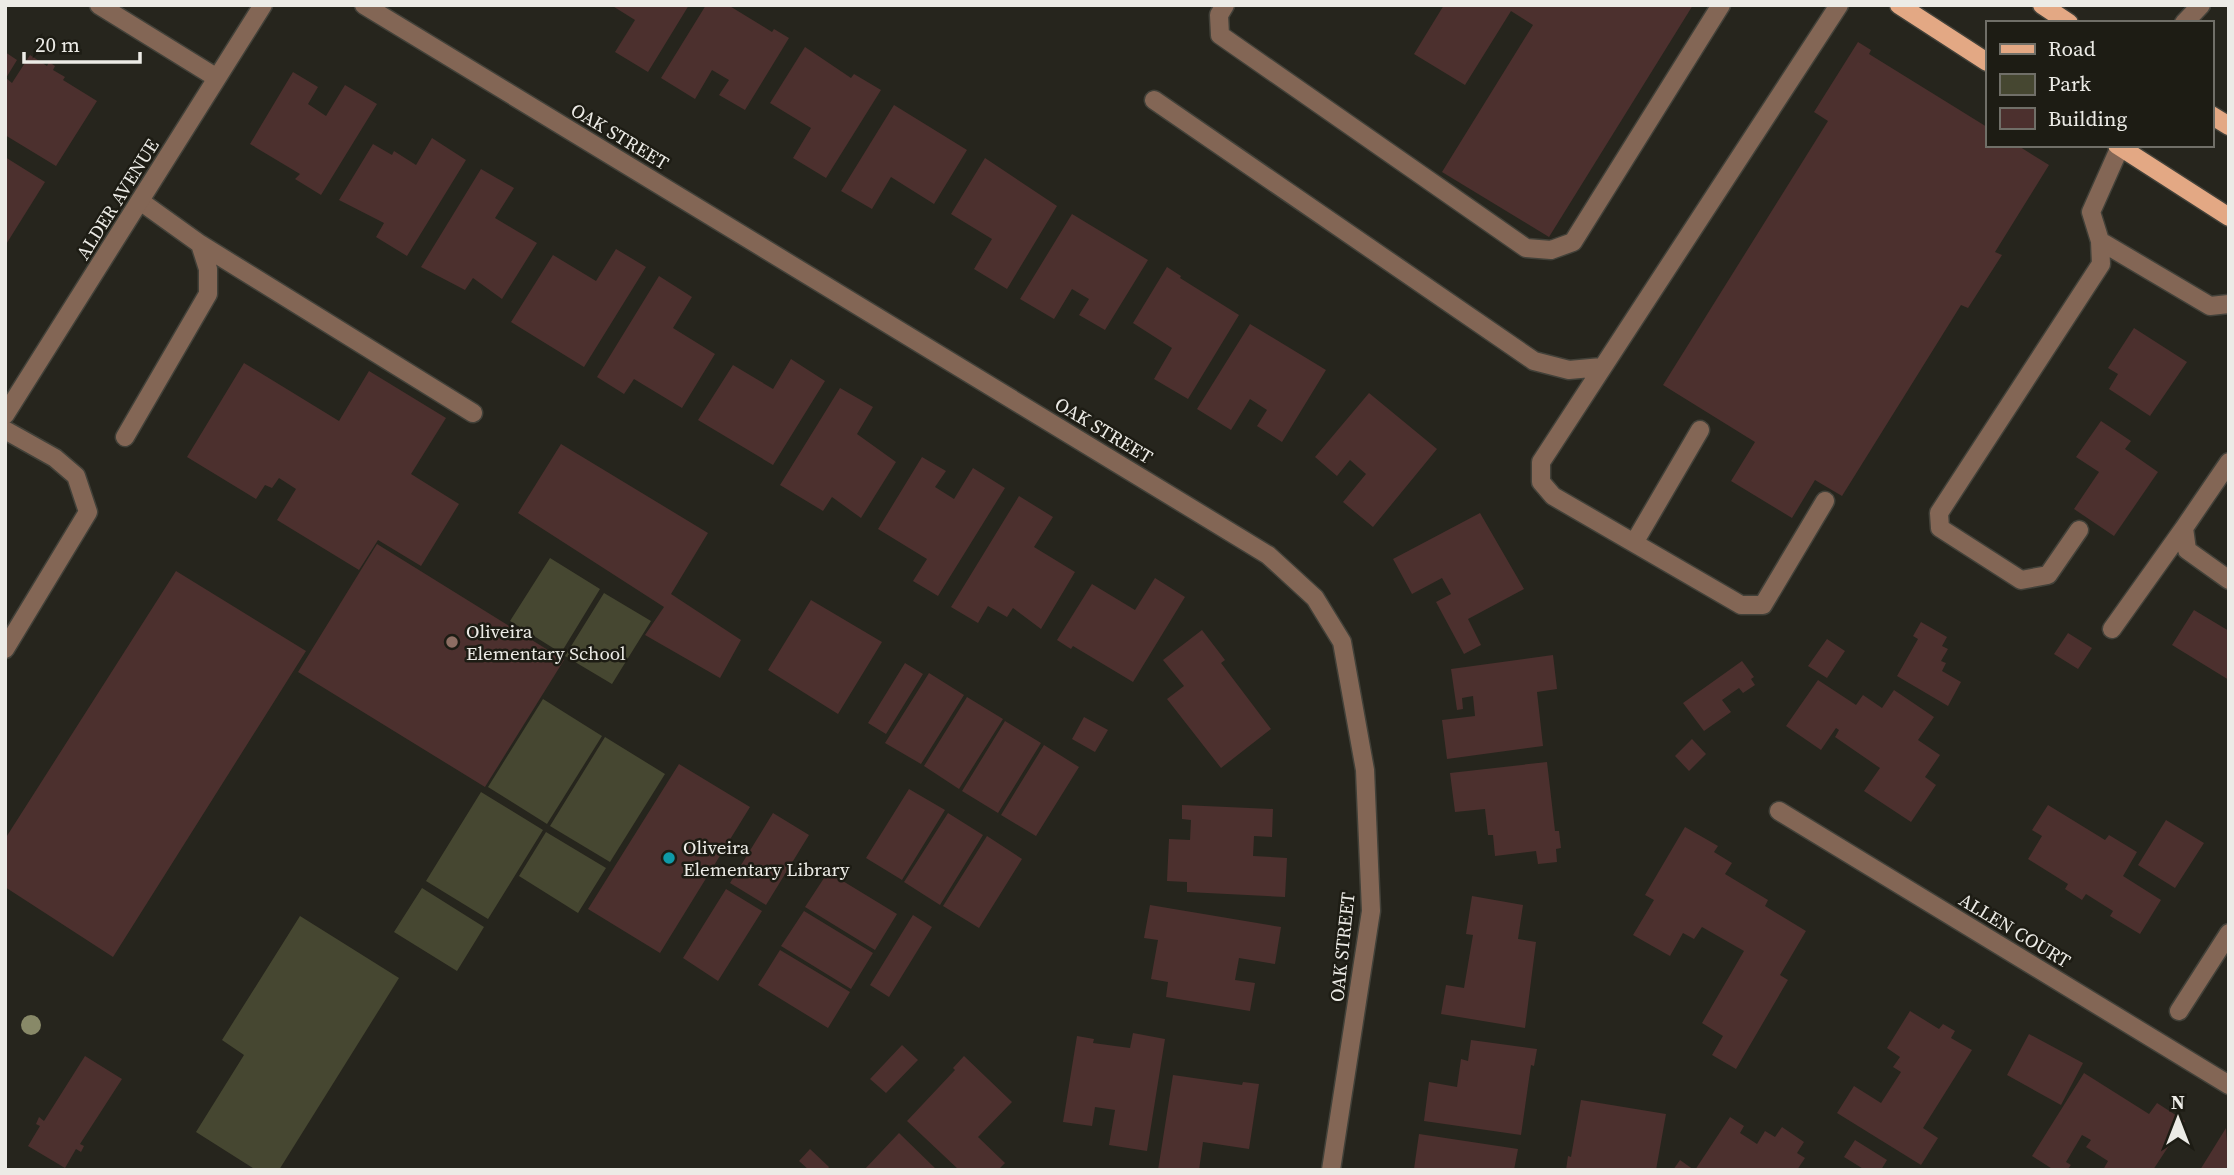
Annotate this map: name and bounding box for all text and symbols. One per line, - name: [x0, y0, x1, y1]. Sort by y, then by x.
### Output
- scale bar: [24, 21, 140, 65]
- legend: [1986, 21, 2213, 147]
- text: 20 m: [35, 30, 80, 59]
- text: Road: [2048, 34, 2096, 63]
- text: Park: [2048, 69, 2092, 98]
- street label: OAK STREET: [566, 97, 674, 176]
- text: Building: [2048, 104, 2127, 133]
- street label: ALDER AVENUE: [69, 134, 165, 264]
- street label: OAK STREET: [1050, 391, 1158, 470]
- place label: Oliveira Elementary School: [466, 618, 626, 666]
- marker: Oliveira Elementary School: [444, 634, 460, 650]
- place label: Oliveira Elementary Library: [683, 834, 850, 882]
- marker: Oliveira Elementary Library: [661, 850, 677, 866]
- street label: ALLEN COURT: [1954, 886, 2076, 974]
- street label: OAK STREET: [1323, 890, 1361, 1003]
- north arrow: [2143, 1084, 2213, 1154]
- text: N: [2171, 1089, 2185, 1115]

